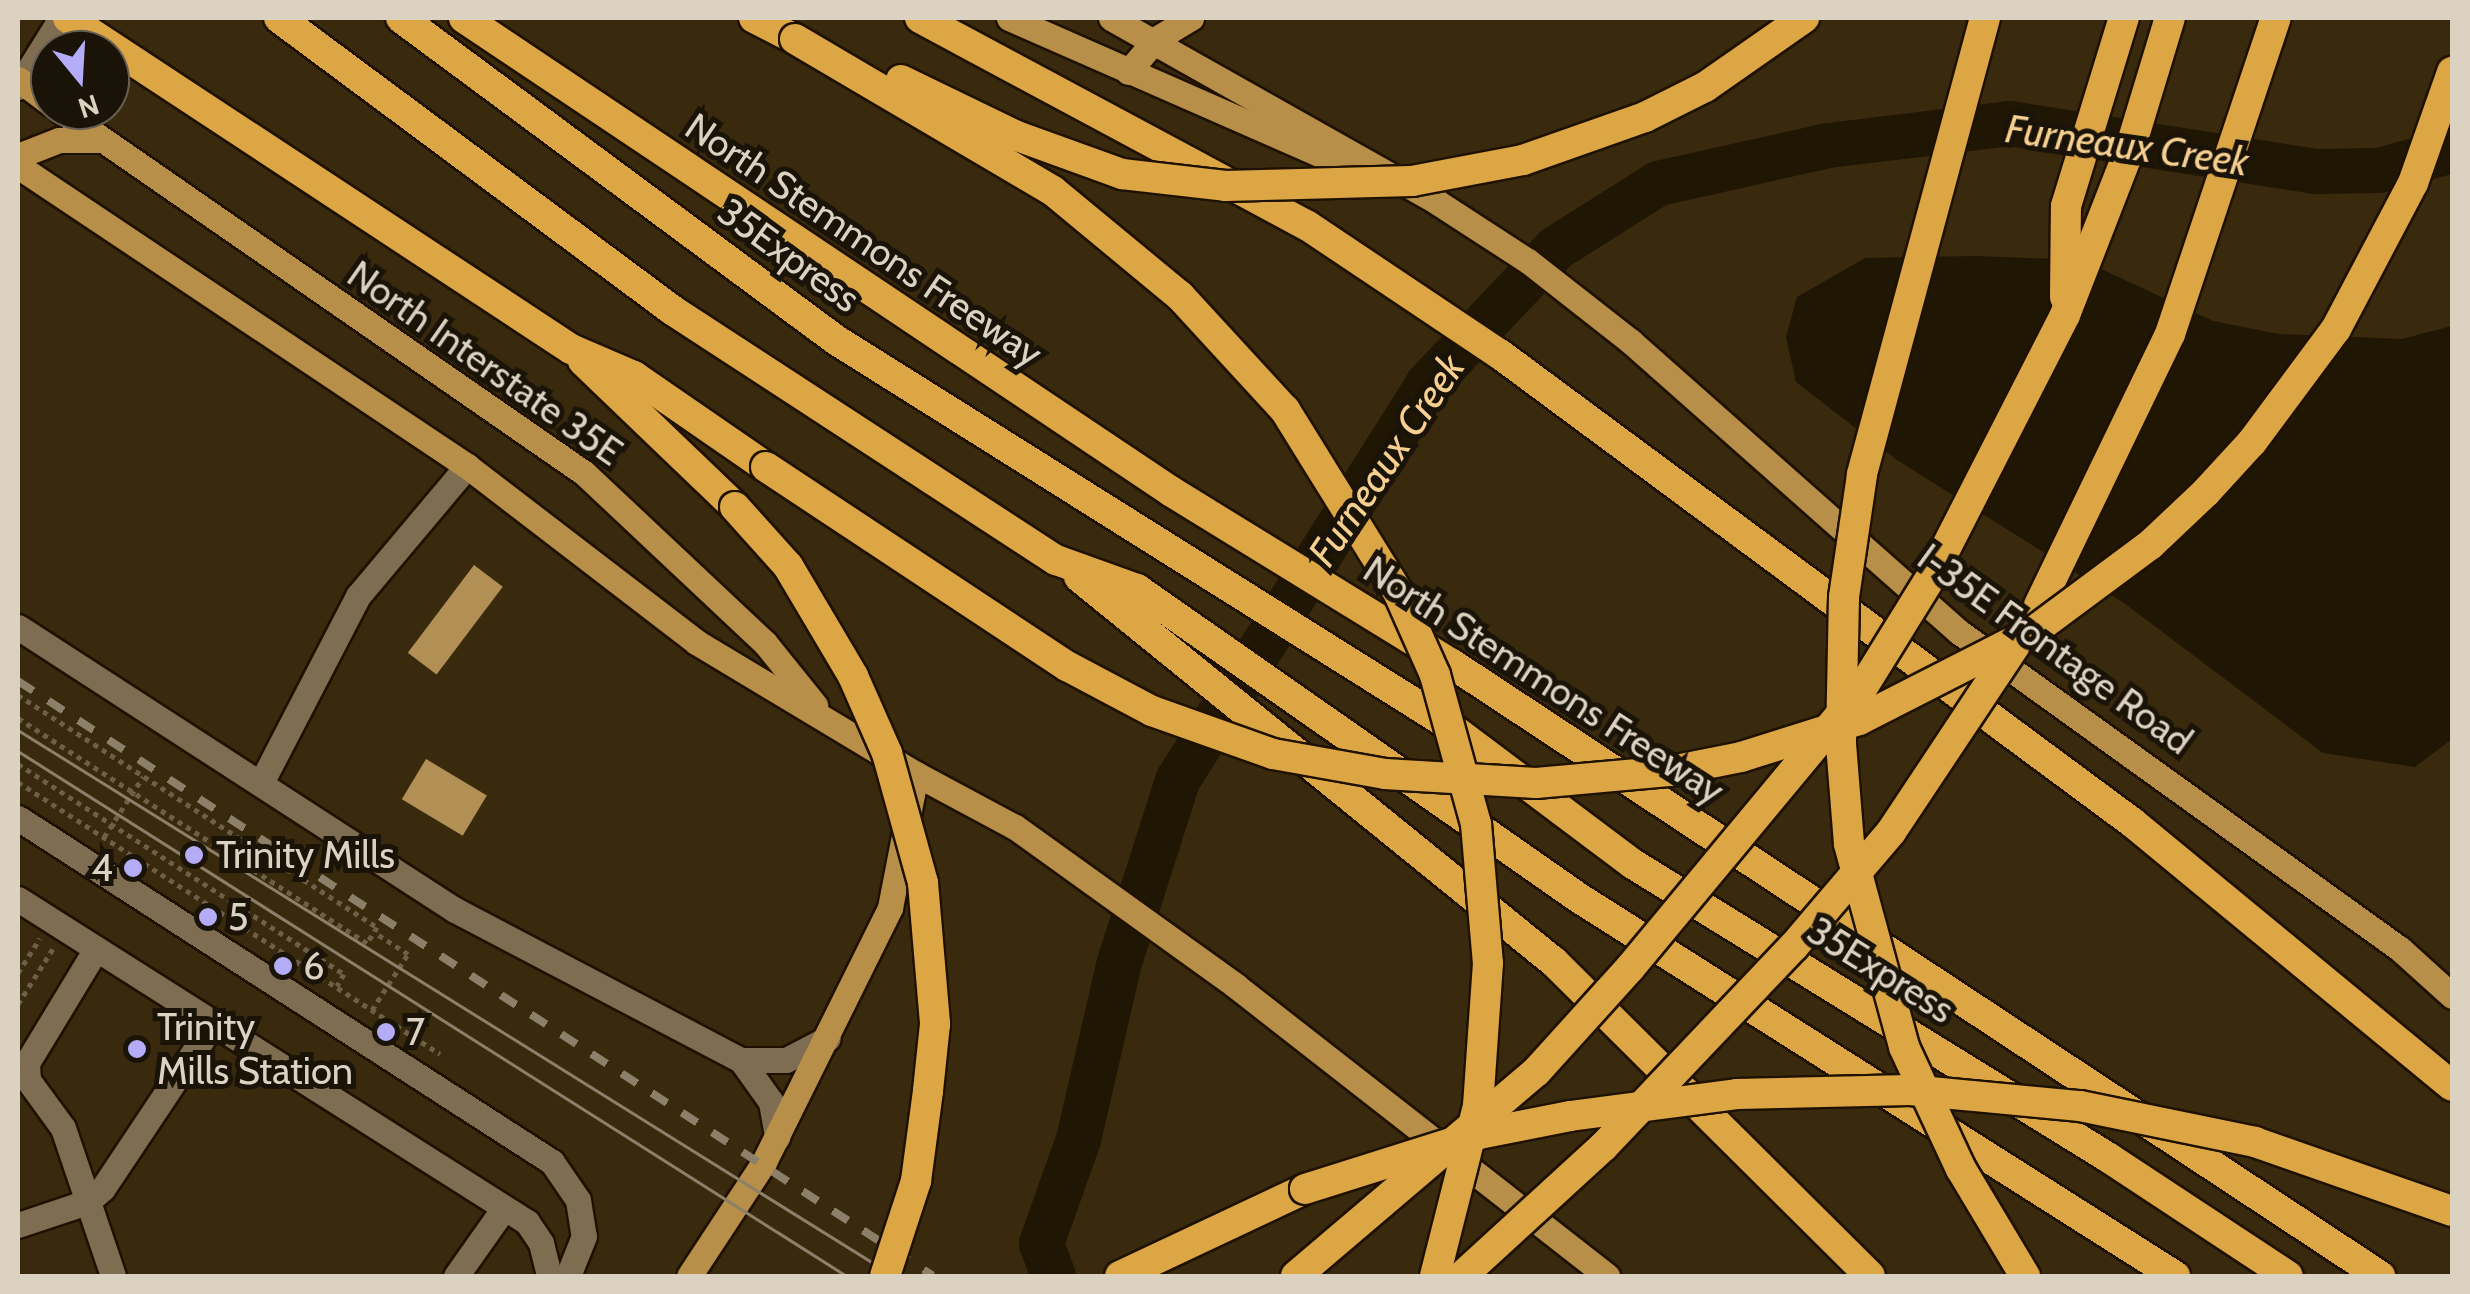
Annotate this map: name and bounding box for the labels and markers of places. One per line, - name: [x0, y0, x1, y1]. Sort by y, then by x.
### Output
- place label: Trinity Mills: [216, 832, 395, 878]
- marker: Trinity Mills: [181, 842, 207, 868]
- place label: 4: [91, 845, 113, 891]
- marker: 4: [122, 857, 144, 879]
- place label: 5: [228, 894, 249, 940]
- marker: 5: [197, 906, 219, 928]
- place label: 6: [303, 943, 325, 989]
- marker: 6: [272, 955, 294, 977]
- place label: Trinity Mills Station: [157, 1004, 353, 1094]
- place label: 7: [406, 1009, 425, 1055]
- marker: 7: [375, 1021, 397, 1043]
- marker: Trinity Mills Station: [126, 1038, 148, 1060]

